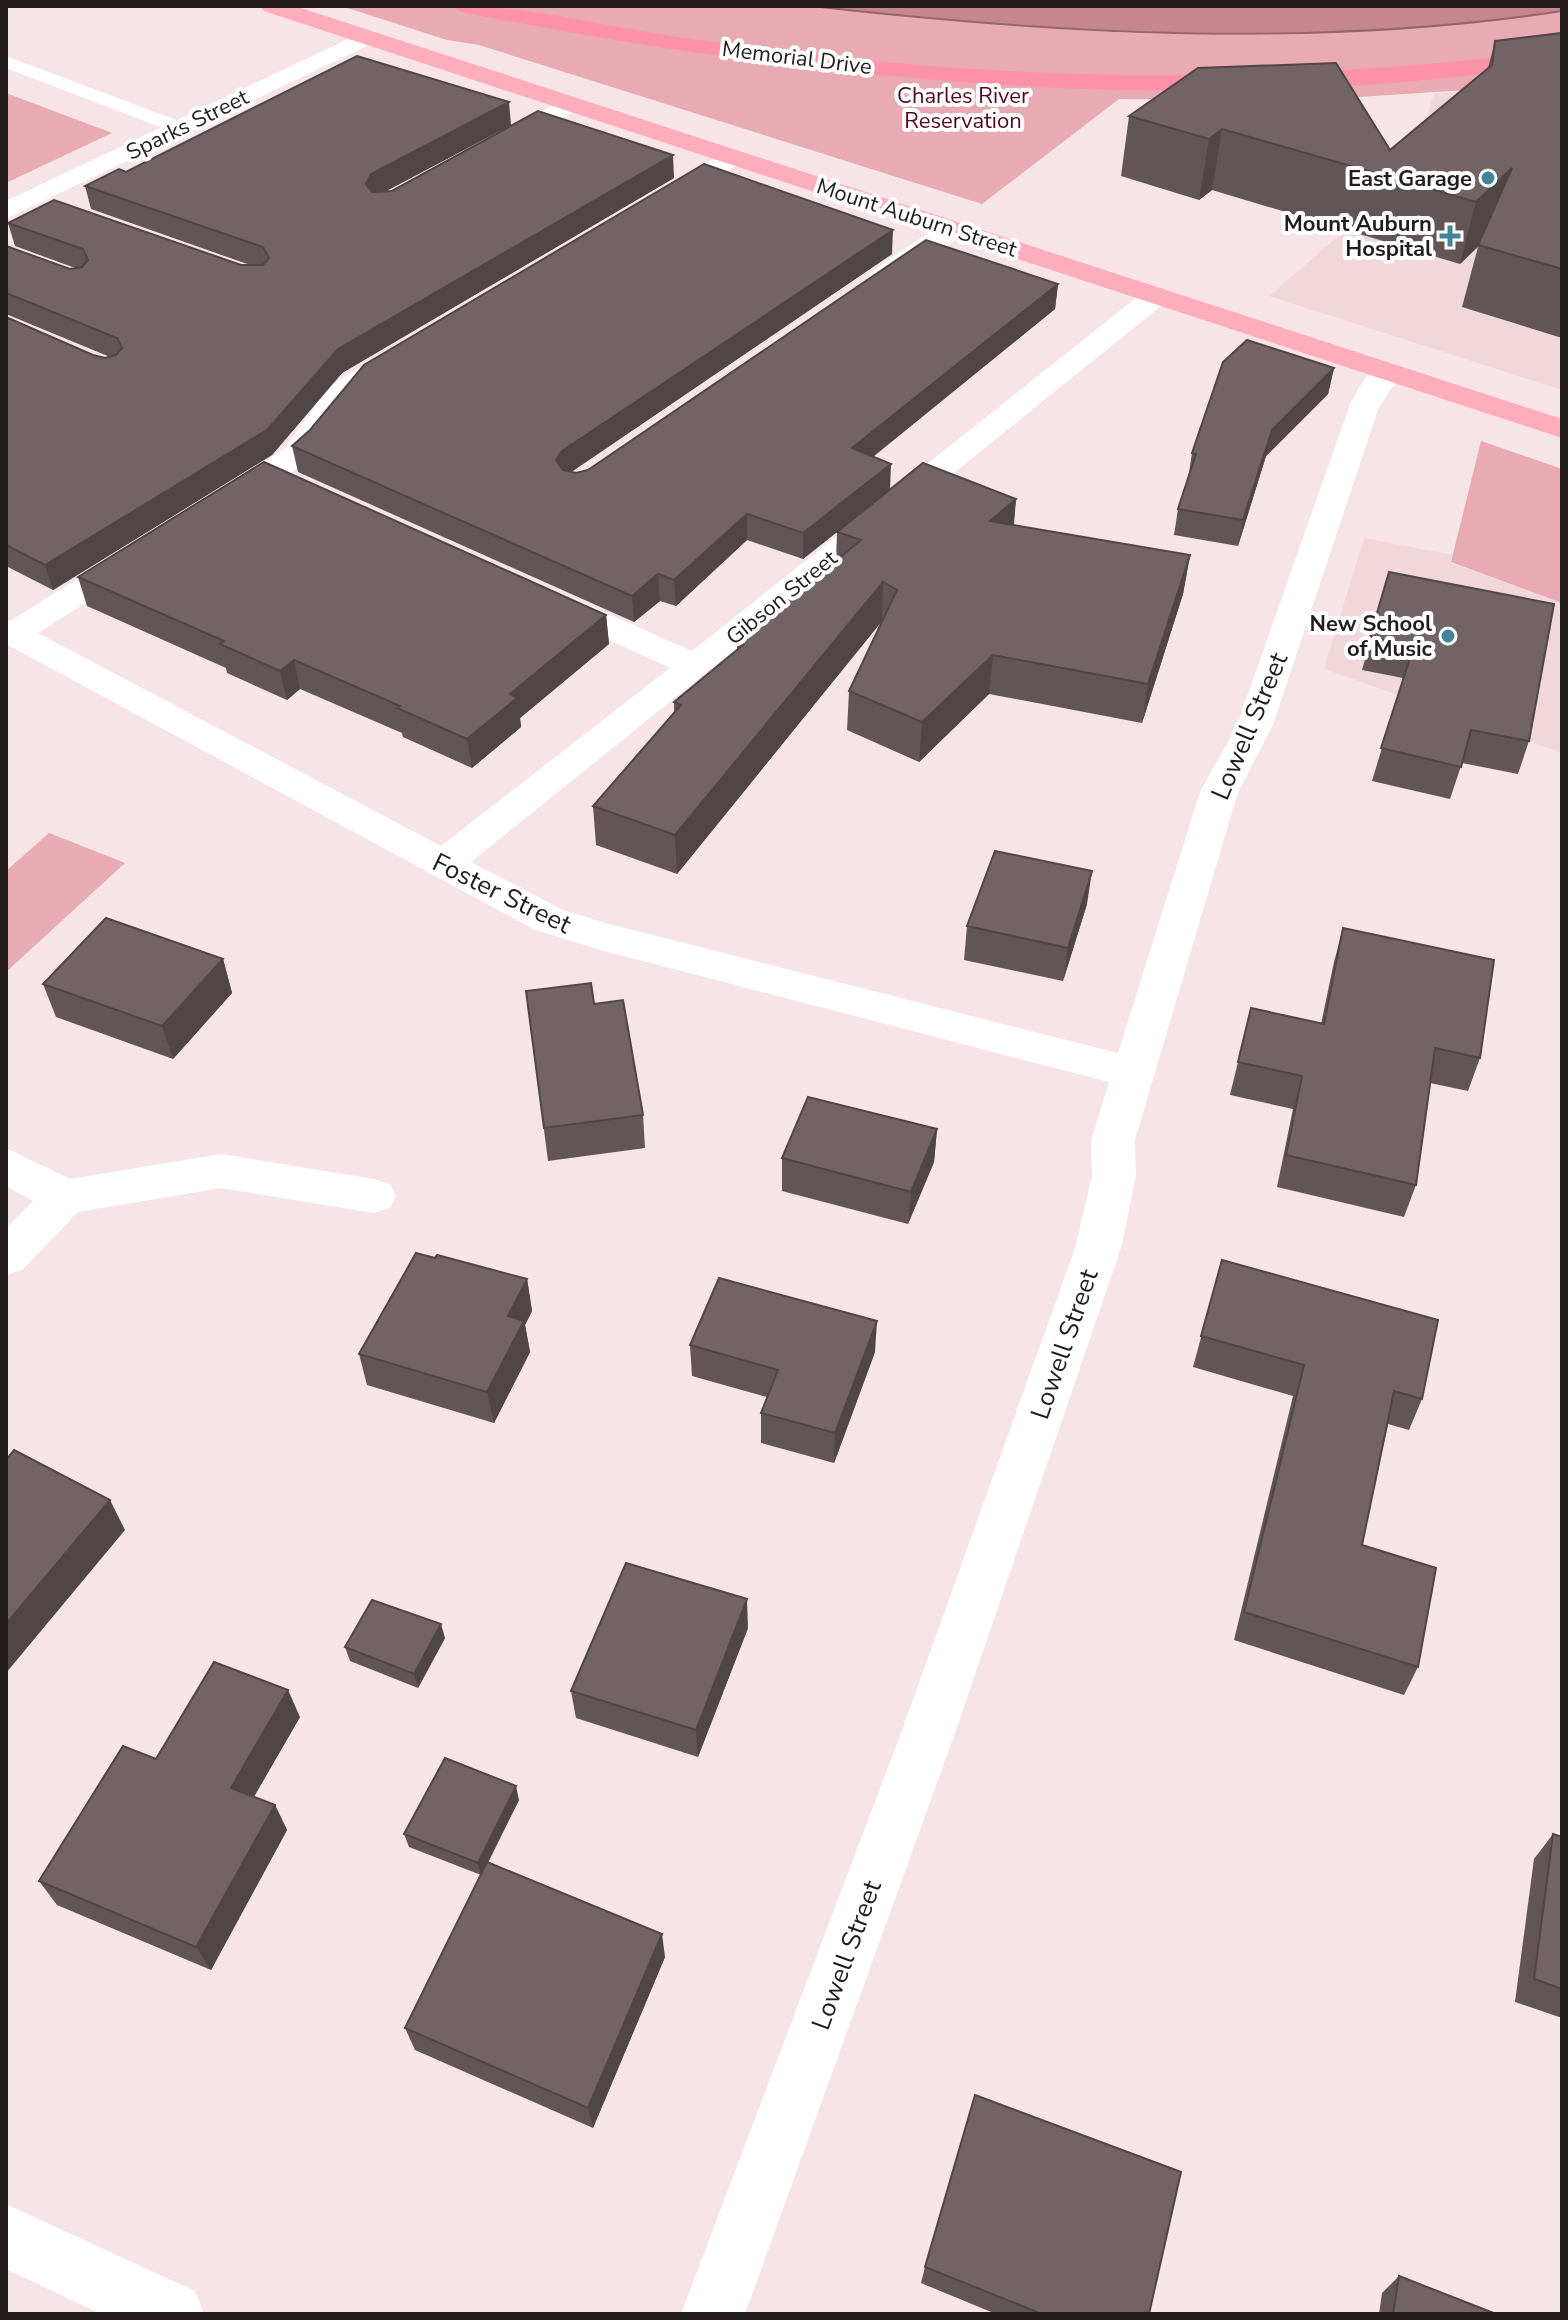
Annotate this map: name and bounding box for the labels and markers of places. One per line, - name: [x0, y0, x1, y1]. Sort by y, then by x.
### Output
- place label: East Garage: [1348, 164, 1472, 194]
- marker: East Garage: [1479, 169, 1497, 187]
- place label: Mount Auburn Hospital: [1284, 209, 1432, 264]
- marker: Mount Auburn Hospital: [1439, 225, 1461, 247]
- place label: New School of Music: [1310, 609, 1433, 664]
- marker: New School of Music: [1439, 627, 1457, 645]

